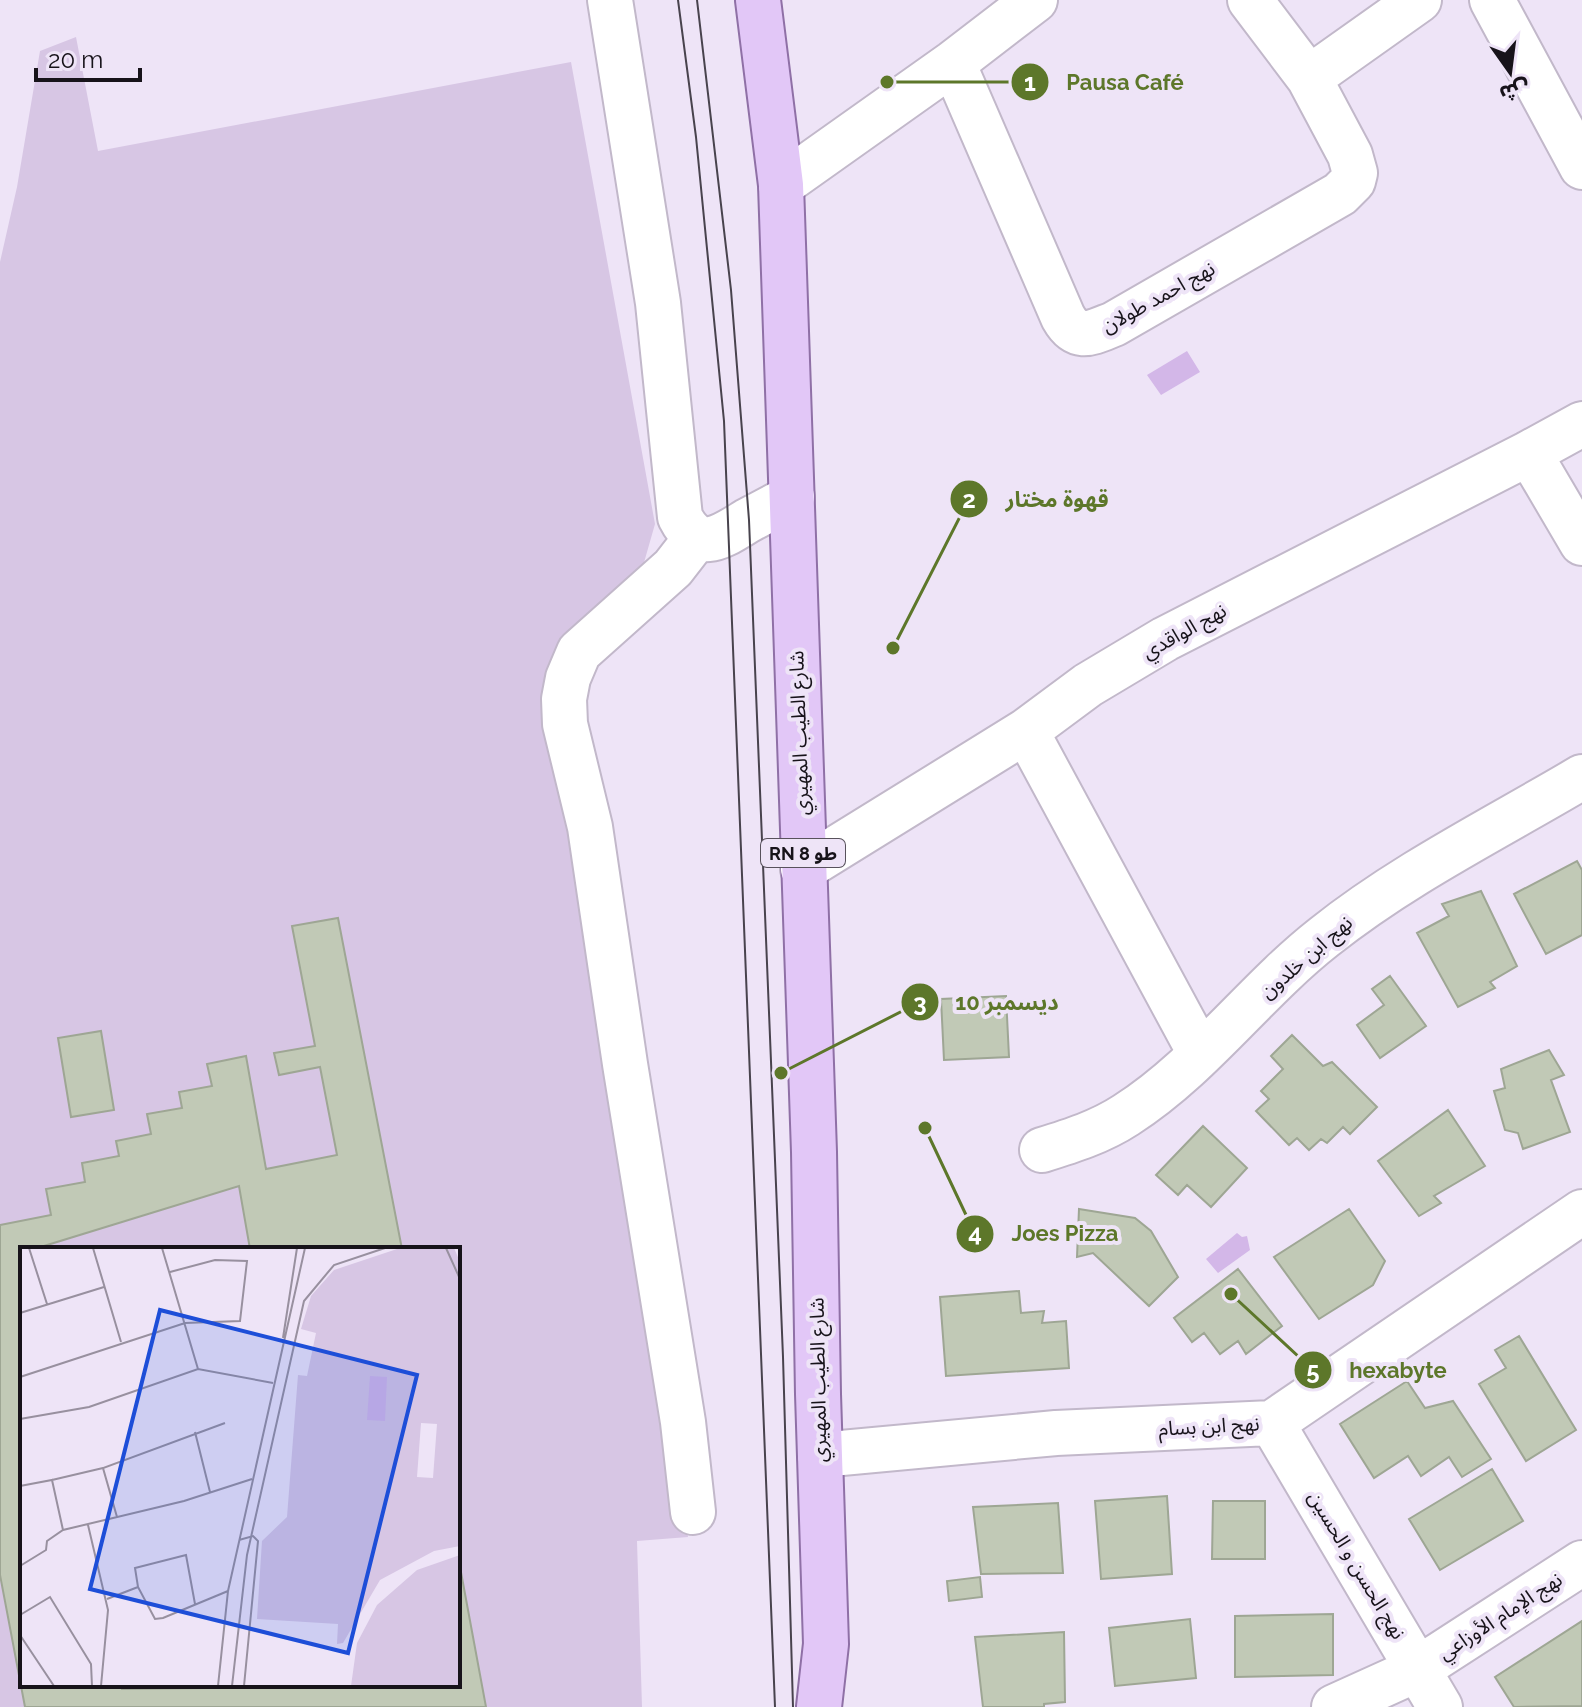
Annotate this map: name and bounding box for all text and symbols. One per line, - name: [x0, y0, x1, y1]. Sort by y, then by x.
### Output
- scale bar: [36, 32, 140, 82]
- north arrow: [1470, 32, 1550, 112]
- text: 20 m: [48, 45, 103, 74]
- callout: Pausa Café: [1010, 59, 1199, 105]
- text: 1: [1024, 68, 1036, 97]
- text: Pausa Café: [1066, 69, 1184, 95]
- text: ش: [1497, 75, 1533, 108]
- street label: نهج احمد طولان: [1097, 256, 1220, 341]
- callout: قهوة مختار: [949, 476, 1124, 522]
- text: 2: [962, 485, 976, 514]
- text: قهوة مختار: [1004, 486, 1109, 513]
- street label: نهج الواقدي: [1138, 598, 1232, 667]
- street label: شارع الطيب المهيري: [784, 650, 818, 816]
- road number: RN 8 طو: [761, 839, 845, 867]
- street label: نهج ابن خلدون: [1255, 910, 1359, 1006]
- callout: 10 ديسمبر: [900, 979, 1075, 1025]
- text: 3: [913, 988, 927, 1017]
- text: 10 ديسمبر: [955, 989, 1059, 1015]
- callout: Joes Pizza: [955, 1211, 1134, 1257]
- text: 4: [968, 1219, 982, 1248]
- text: Joes Pizza: [1012, 1220, 1118, 1246]
- inset map: [20, 1247, 460, 1687]
- street label: شارع الطيب المهيري: [805, 1297, 835, 1463]
- callout: hexabyte: [1293, 1347, 1463, 1393]
- text: 5: [1306, 1356, 1320, 1385]
- text: hexabyte: [1349, 1357, 1447, 1383]
- street label: نهج ابن بسام: [1158, 1411, 1260, 1444]
- street label: نهج الحسن و الحسين: [1301, 1486, 1411, 1645]
- street label: نهج الإمام الأوزاعي: [1434, 1567, 1568, 1668]

